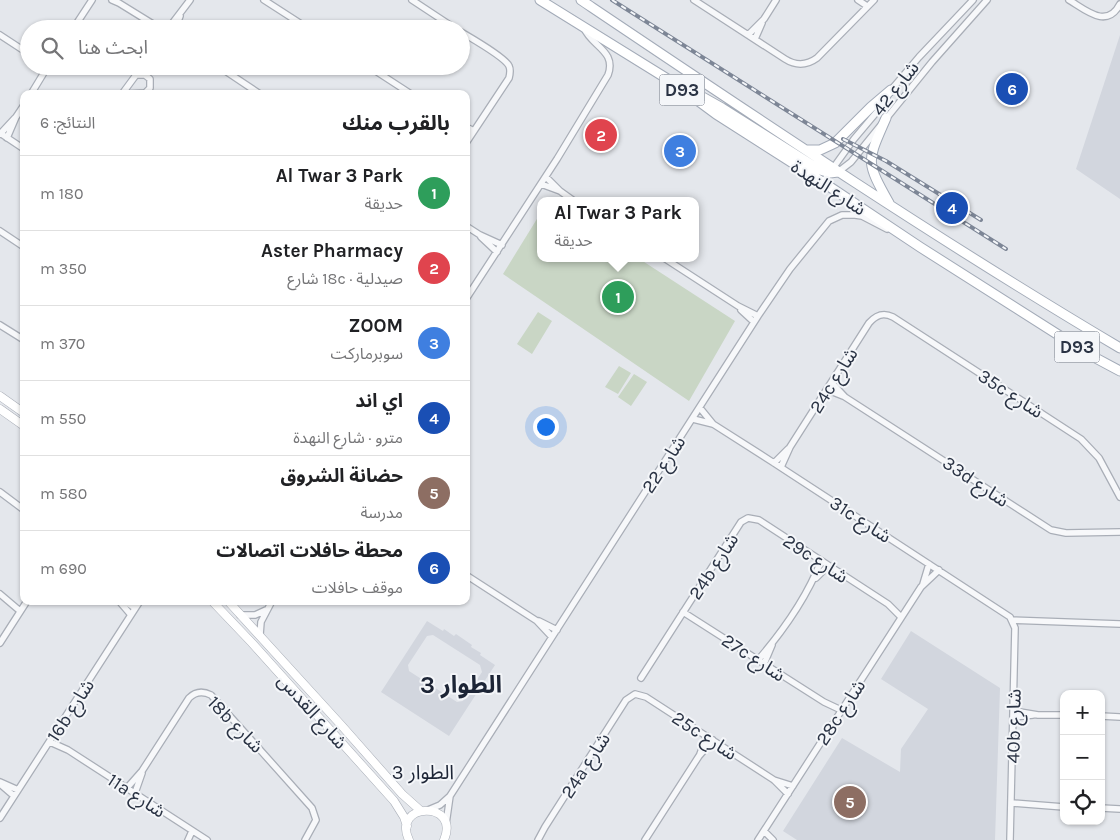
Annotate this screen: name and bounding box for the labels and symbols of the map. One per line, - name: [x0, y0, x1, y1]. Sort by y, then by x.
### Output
- street label: شارع 42: [868, 57, 925, 122]
- pin: 6: [996, 70, 1028, 108]
- road number: D93: [660, 74, 704, 106]
- pin: 2: [585, 116, 617, 154]
- pin: 3: [664, 132, 696, 170]
- street label: شارع النهدة: [786, 155, 870, 222]
- pin: 4: [936, 189, 968, 227]
- pin: 1: [602, 278, 634, 316]
- road number: D93: [1054, 332, 1100, 362]
- street label: 24c شارع: [805, 344, 864, 418]
- street label: 35c شارع: [973, 365, 1047, 425]
- your location: [533, 414, 559, 440]
- street label: شارع 22: [637, 432, 692, 498]
- street label: 33d شارع: [937, 452, 1013, 514]
- street label: 31c شارع: [824, 492, 895, 549]
- street label: 24b شارع: [684, 529, 745, 605]
- street label: 29c شارع: [778, 530, 852, 590]
- street label: 27c شارع: [716, 629, 789, 688]
- street label: شارع القدس: [271, 670, 352, 755]
- district label: الطوار 3: [420, 671, 502, 699]
- street label: 16b شارع: [43, 675, 101, 747]
- street label: 28c شارع: [811, 676, 872, 751]
- street label: 40b شارع: [1002, 688, 1028, 764]
- street label: 18b شارع: [201, 692, 268, 759]
- street label: 25c شارع: [667, 707, 741, 767]
- street label: 24a شارع: [557, 729, 617, 804]
- district label: الطوار 3: [392, 761, 454, 784]
- street label: 11a شارع: [102, 769, 170, 824]
- pin: 5: [834, 783, 866, 821]

